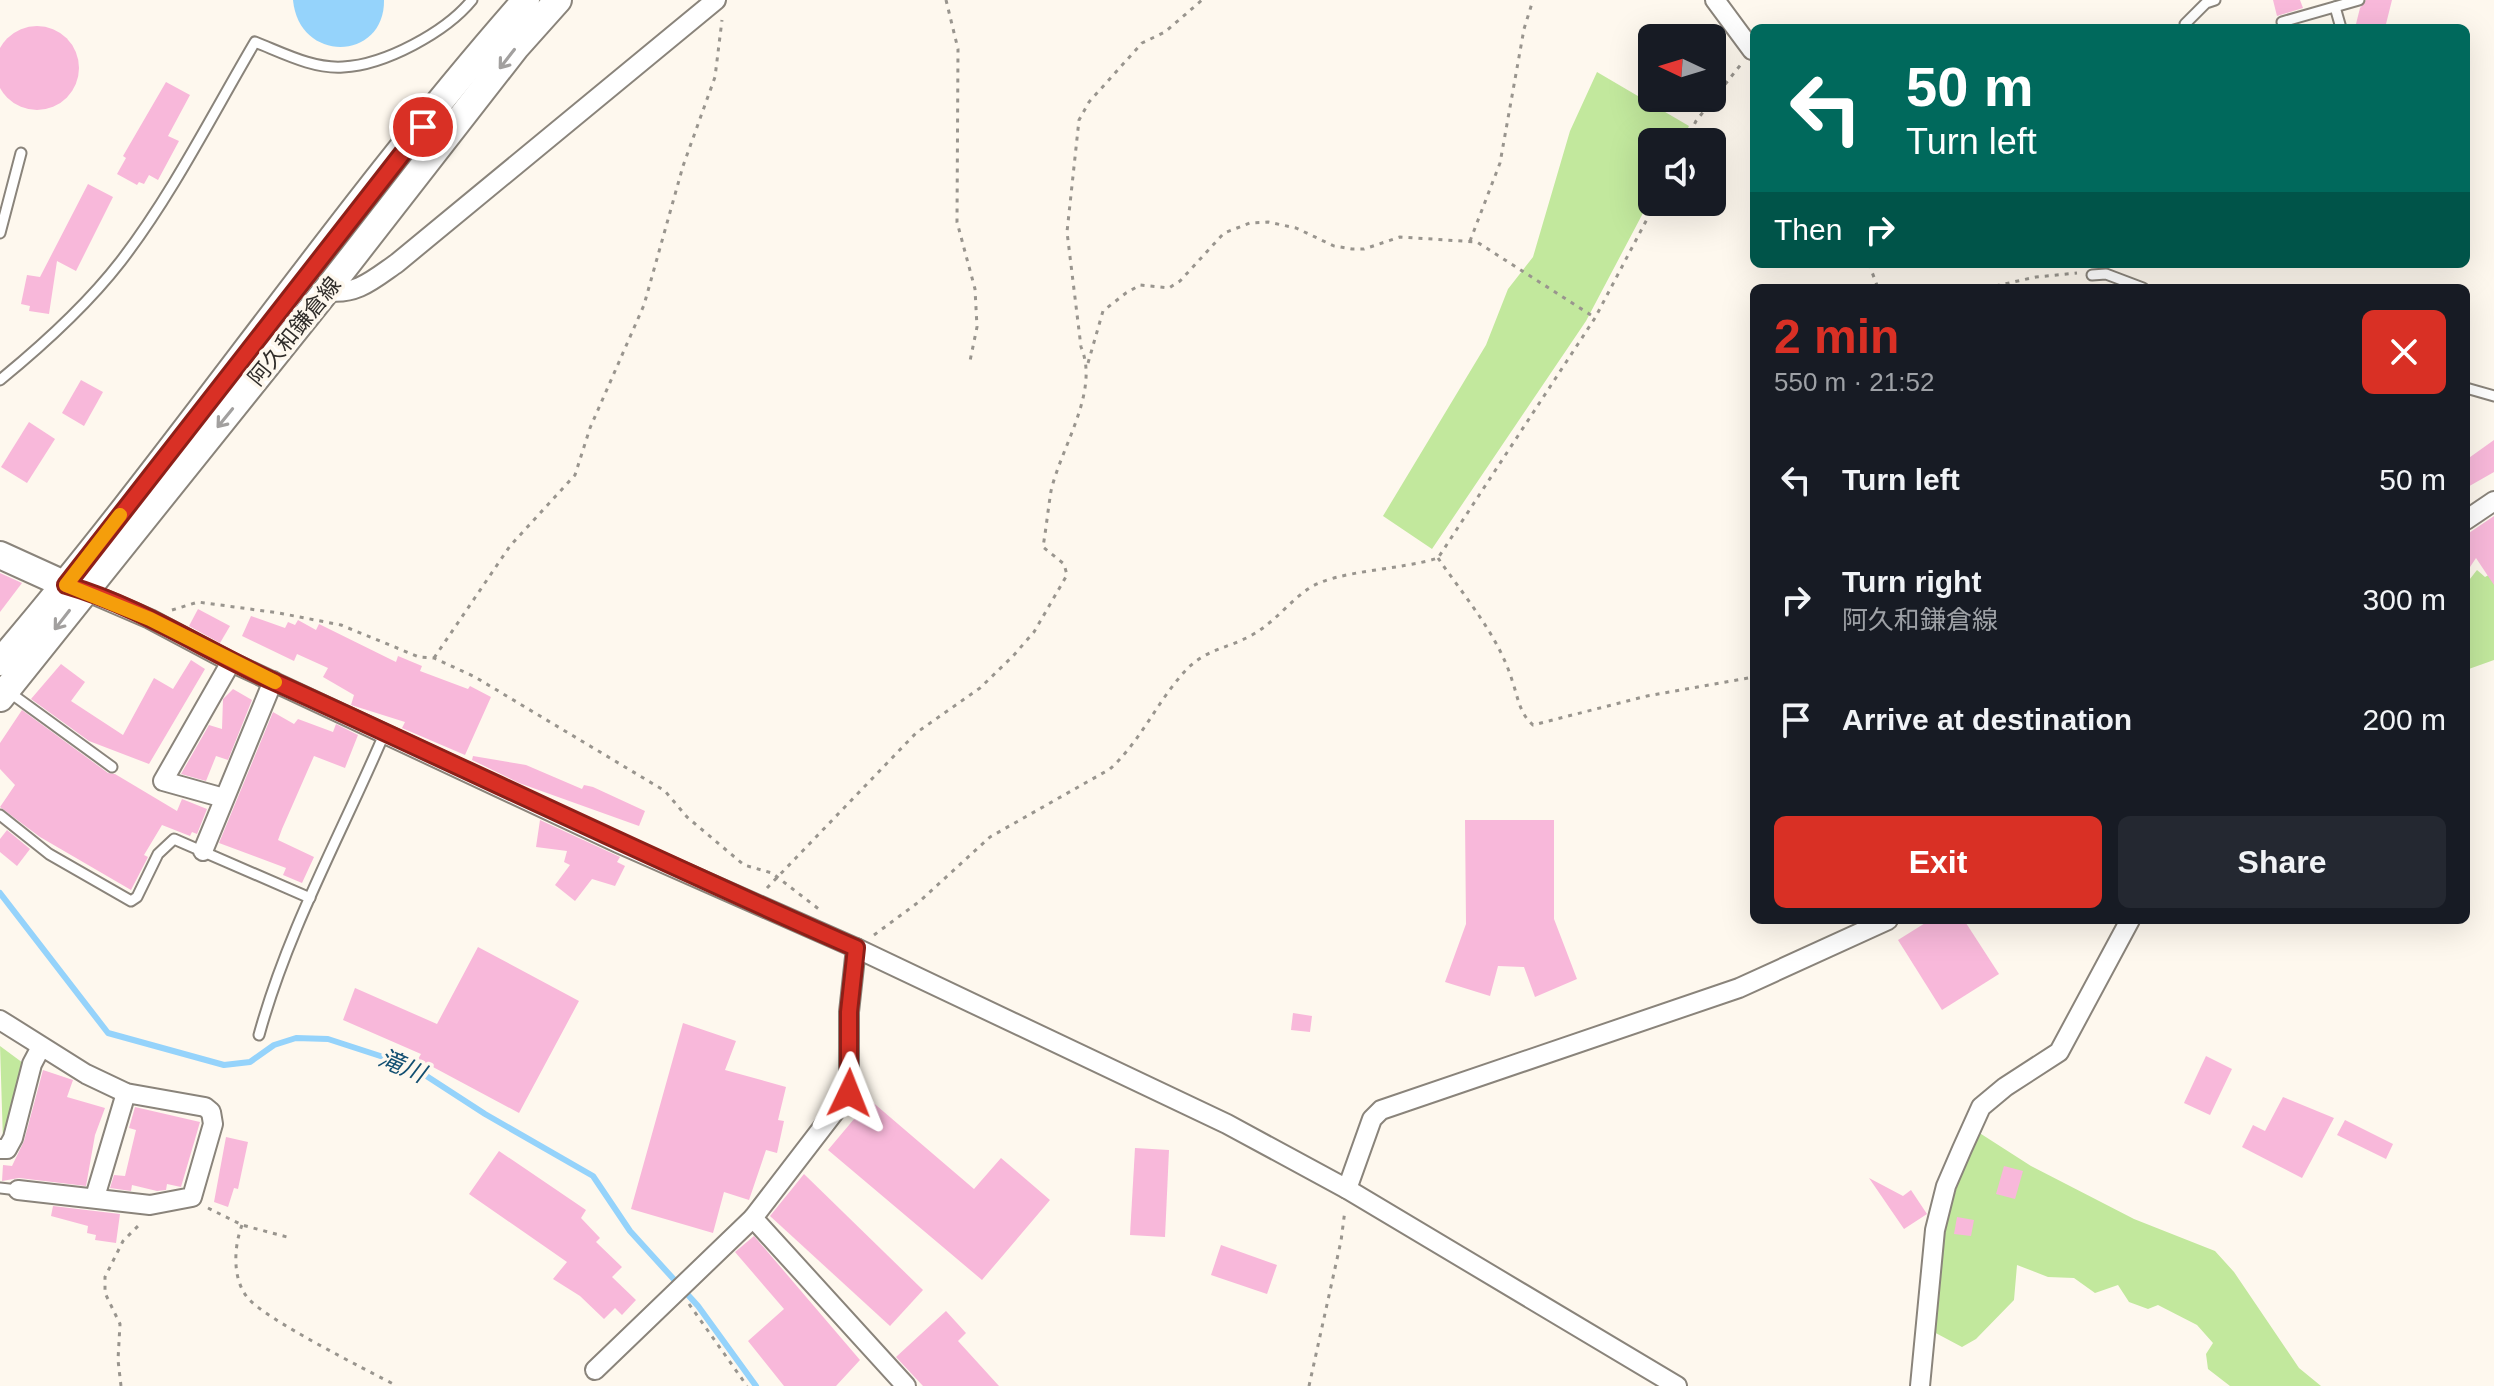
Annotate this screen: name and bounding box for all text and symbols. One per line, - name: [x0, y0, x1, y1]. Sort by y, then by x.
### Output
- north arrow: [1638, 24, 1726, 112]
- map controls: [1638, 24, 1726, 216]
- one-way arrow: [498, 48, 515, 69]
- text: 50 m: [1906, 55, 2034, 118]
- icon: left: [1774, 56, 1878, 160]
- pin: [389, 93, 457, 161]
- icon: arrive: [401, 105, 445, 149]
- text: Turn left: [1906, 121, 2037, 162]
- button: sound: [1638, 128, 1726, 216]
- icon: right: [1858, 208, 1902, 252]
- text: Then: [1774, 213, 1842, 246]
- street label: 阿久和鎌倉線: [243, 272, 346, 390]
- text: 2 min: [1774, 310, 1899, 363]
- button: close: [2362, 310, 2446, 394]
- text: 550 m · 21:52: [1774, 367, 1934, 397]
- one-way arrow: [216, 407, 234, 427]
- icon: left: [1774, 458, 1818, 502]
- text: Turn left: [1842, 463, 1960, 496]
- text: 50 m: [2379, 463, 2446, 496]
- text: Turn right: [1842, 565, 1981, 598]
- icon: right: [1774, 578, 1818, 622]
- text: 300 m: [2363, 583, 2446, 616]
- text: 阿久和鎌倉線: [1842, 605, 1998, 635]
- one-way arrow: [53, 609, 71, 630]
- icon: arrive: [1774, 698, 1818, 742]
- text: Arrive at destination: [1842, 703, 2132, 736]
- text: 200 m: [2363, 703, 2446, 736]
- button: Exit: [1774, 816, 2102, 908]
- button: Share: [2118, 816, 2446, 908]
- water label: 滝川: [375, 1044, 432, 1089]
- position arrow: [807, 1051, 891, 1135]

